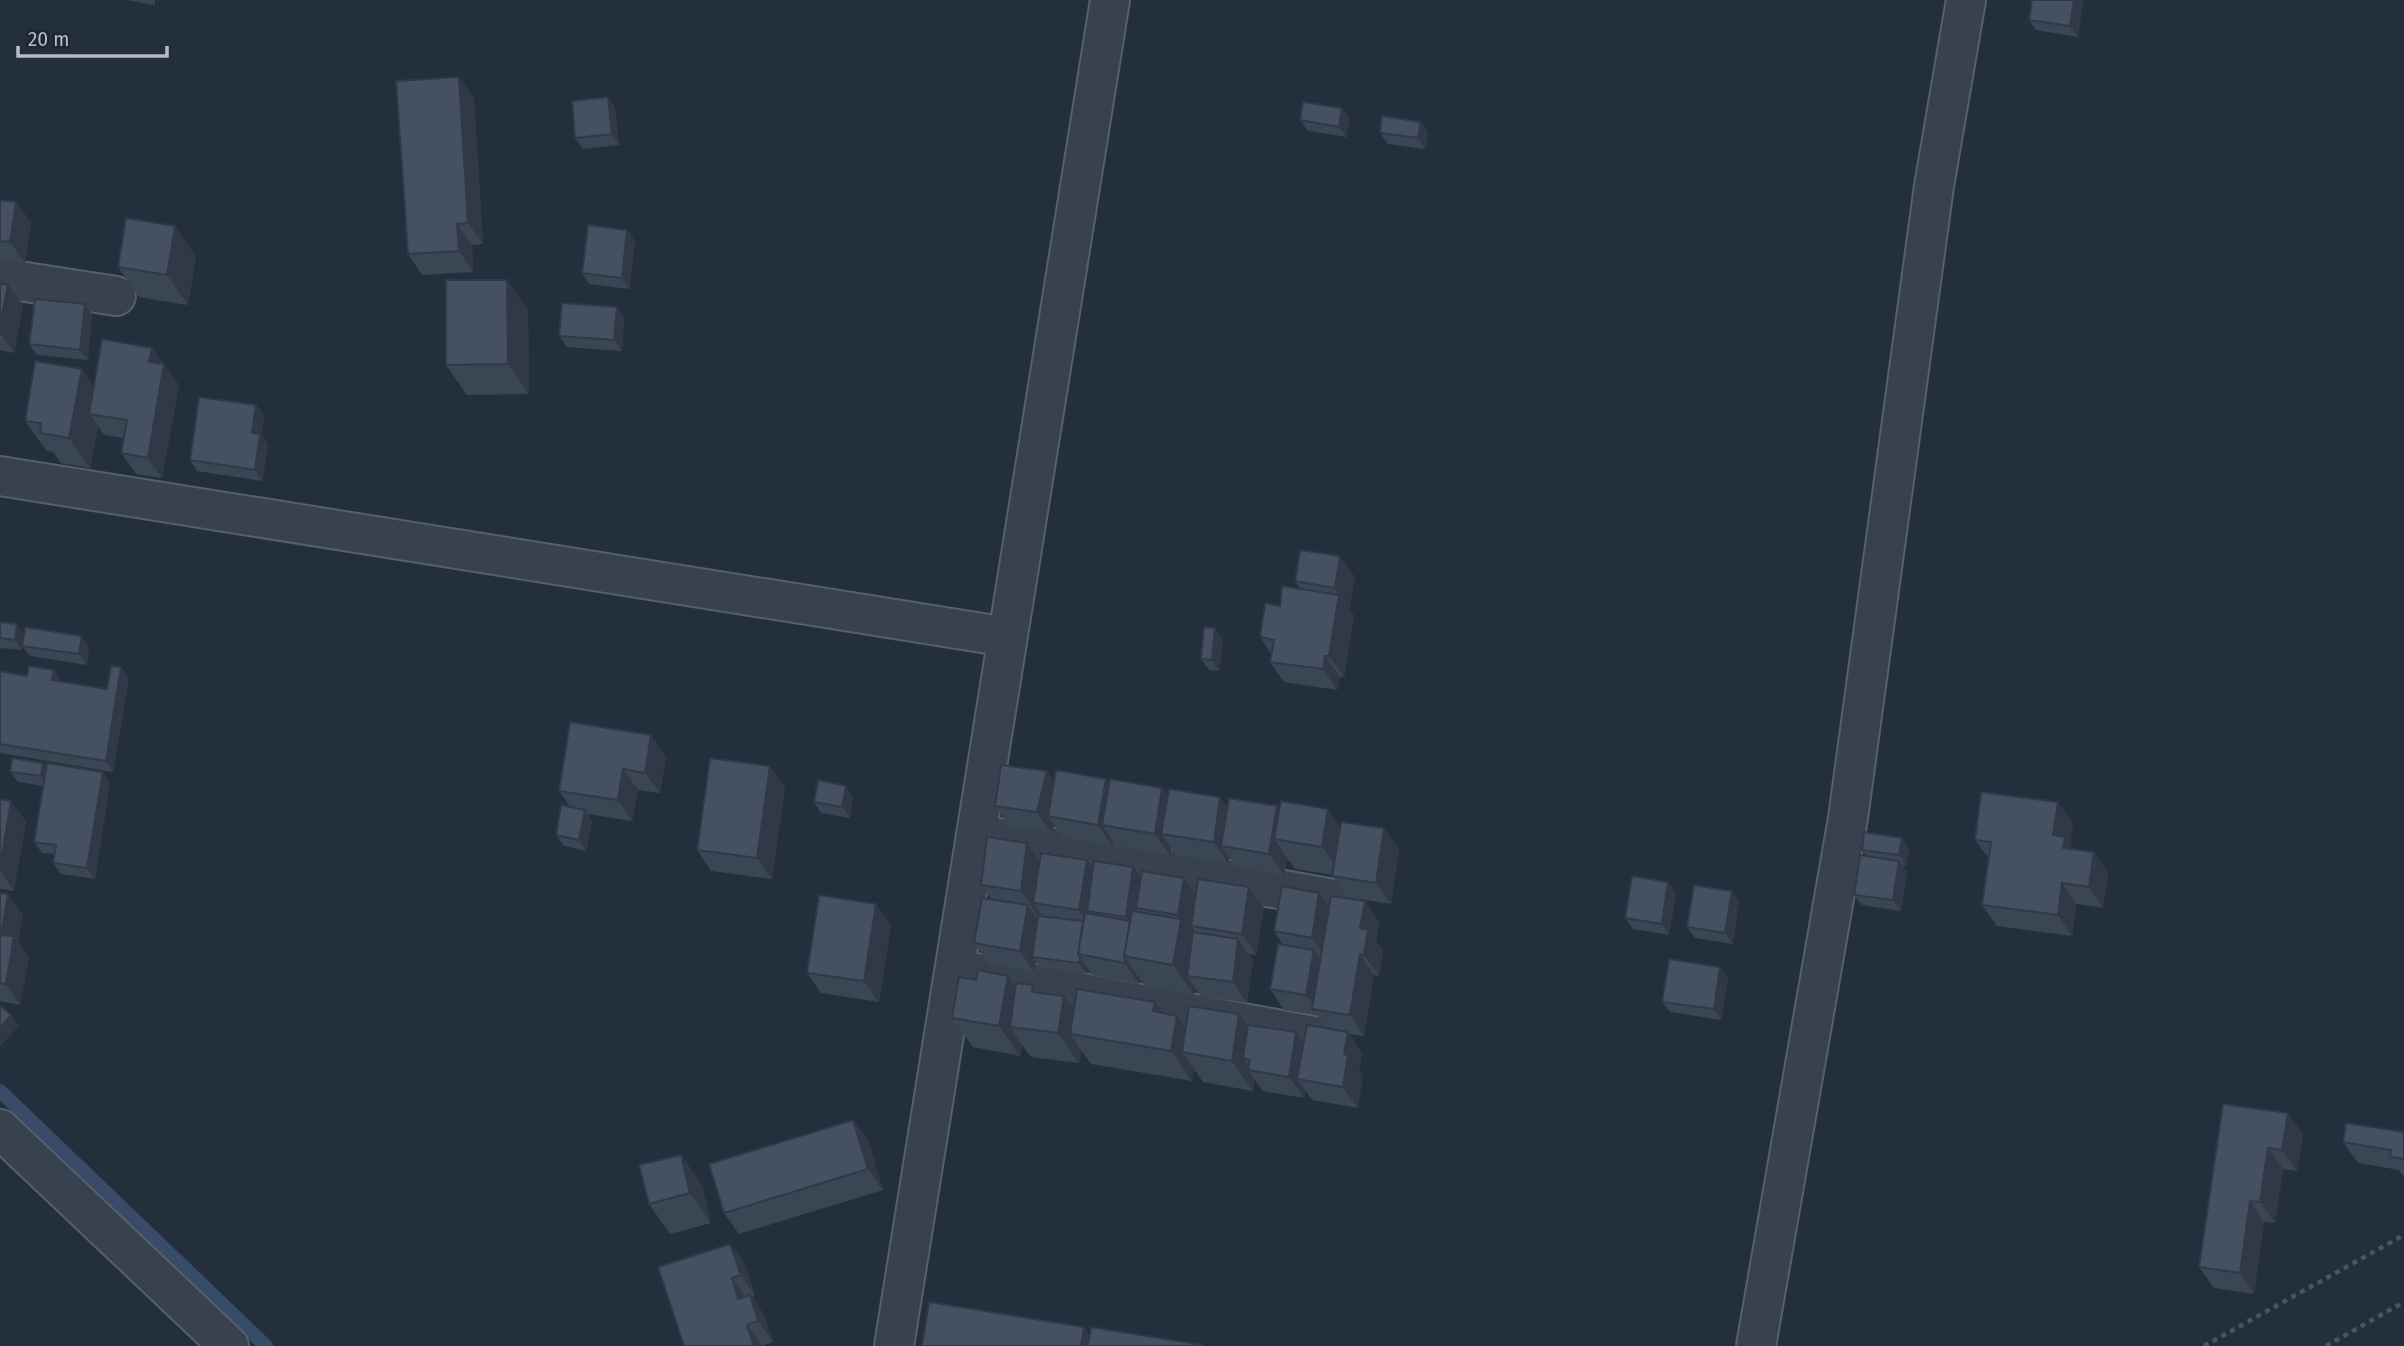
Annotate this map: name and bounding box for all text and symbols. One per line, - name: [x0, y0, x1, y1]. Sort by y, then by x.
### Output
- scale bar: [18, 14, 166, 58]
- text: 20 m: [28, 26, 69, 52]

